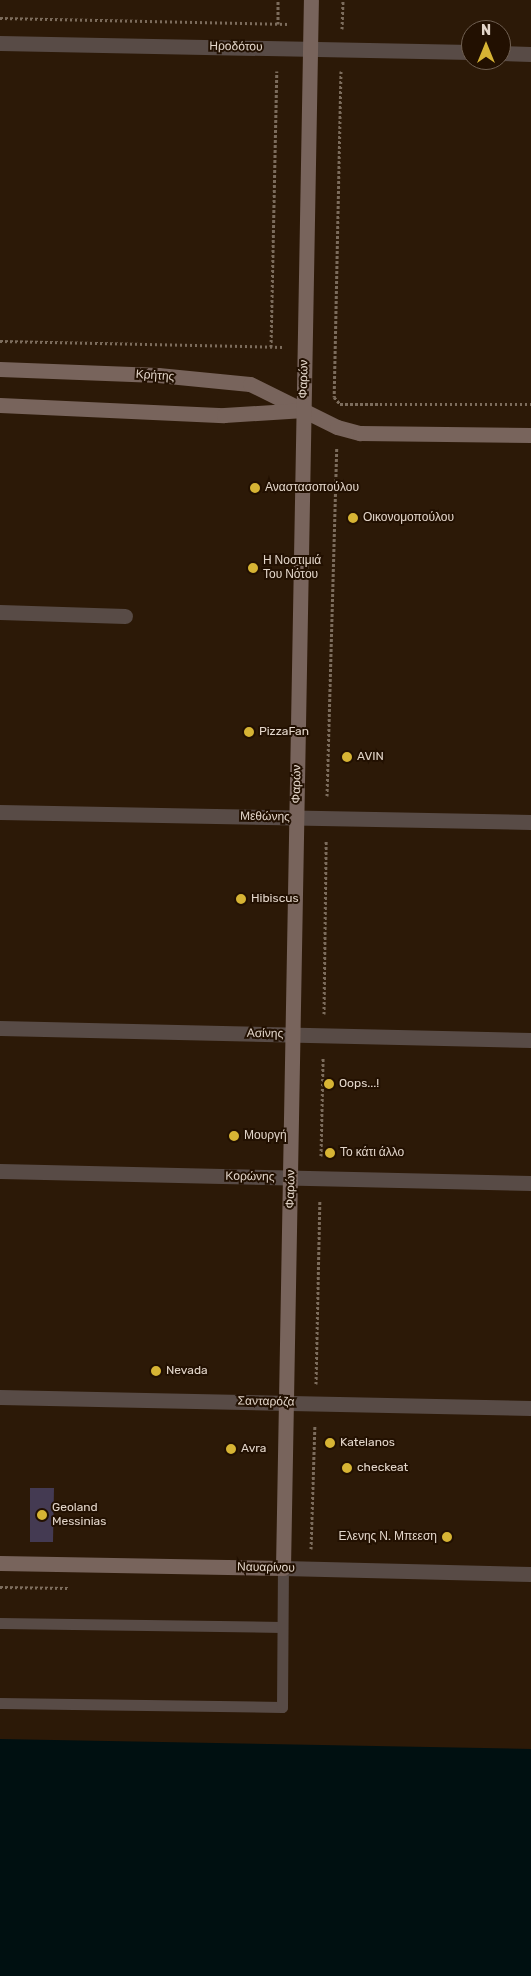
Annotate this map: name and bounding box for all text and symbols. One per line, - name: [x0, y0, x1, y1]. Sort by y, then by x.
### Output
- north arrow: [461, 20, 511, 70]
- text: N: [481, 22, 491, 39]
- street label: Ηροδότου: [209, 39, 263, 55]
- street label: Φαρών: [296, 360, 312, 398]
- street label: Κρήτης: [135, 367, 175, 385]
- place label: Αναστασοπούλου: [265, 481, 359, 495]
- marker: Αναστασοπούλου: [249, 482, 261, 494]
- place label: Οικονομοπούλου: [363, 511, 454, 525]
- marker: Οικονομοπούλου: [347, 512, 359, 524]
- place label: Η Νοστιμιά Του Νότου: [263, 554, 321, 582]
- marker: Η Νοστιμιά Του Νότου: [247, 562, 259, 574]
- place label: PizzaFan: [259, 725, 309, 739]
- marker: PizzaFan: [243, 726, 255, 738]
- place label: AVIN: [357, 750, 384, 764]
- marker: AVIN: [341, 751, 353, 763]
- street label: Φαρών: [289, 765, 305, 803]
- street label: Μεθώνης: [240, 809, 290, 825]
- place label: Hibiscus: [251, 892, 299, 906]
- marker: Hibiscus: [235, 893, 247, 905]
- street label: Ασίνης: [247, 1026, 283, 1042]
- place label: Oops...!: [339, 1077, 379, 1091]
- marker: Oops...!: [323, 1078, 335, 1090]
- place label: Μουργή: [244, 1129, 287, 1143]
- marker: Μουργή: [228, 1130, 240, 1142]
- place label: Το κάτι άλλο: [340, 1146, 404, 1160]
- marker: Το κάτι άλλο: [324, 1147, 336, 1159]
- street label: Κορώνης: [225, 1169, 275, 1185]
- street label: Φαρών: [283, 1170, 299, 1208]
- place label: Nevada: [166, 1364, 208, 1378]
- marker: Nevada: [150, 1365, 162, 1377]
- street label: Σανταρόζα: [237, 1394, 295, 1410]
- place label: Katelanos: [340, 1436, 395, 1450]
- marker: Katelanos: [324, 1437, 336, 1449]
- place label: Avra: [241, 1442, 266, 1456]
- marker: Avra: [225, 1443, 237, 1455]
- place label: checkeat: [357, 1461, 408, 1475]
- marker: checkeat: [341, 1462, 353, 1474]
- place label: Geoland Messinias: [52, 1501, 106, 1529]
- marker: Geoland Messinias: [36, 1509, 48, 1521]
- place label: Ελενης Ν. Μπεεση: [339, 1530, 437, 1544]
- marker: Ελενης Ν. Μπεεση: [441, 1531, 453, 1543]
- street label: Ναυαρίνου: [237, 1560, 295, 1576]

